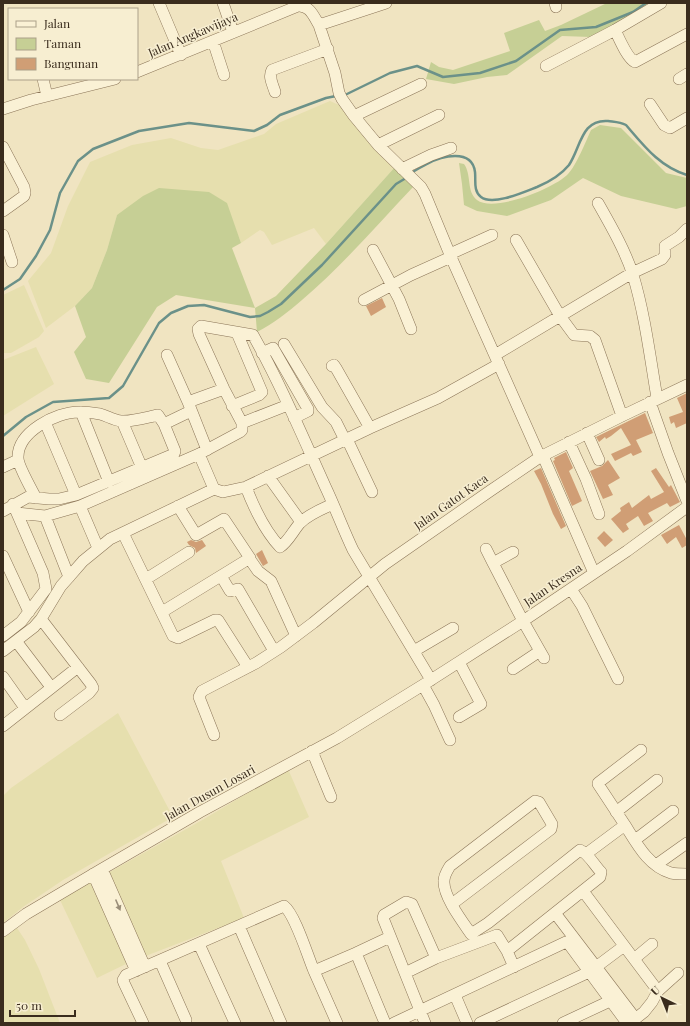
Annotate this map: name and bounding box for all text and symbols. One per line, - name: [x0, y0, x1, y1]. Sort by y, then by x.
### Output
- legend: [8, 8, 138, 80]
- street label: Jalan Angkawijaya: [144, 8, 240, 61]
- text: Jalan: [43, 15, 70, 31]
- text: Taman: [44, 35, 81, 51]
- text: Bangunan: [44, 55, 98, 71]
- street label: Jalan Gatot Kaca: [409, 470, 491, 533]
- street label: Jalan Kresna: [519, 559, 585, 610]
- street label: Jalan Dusun Losari: [161, 760, 258, 824]
- one-way arrow: [115, 899, 121, 911]
- north arrow: [642, 978, 682, 1018]
- text: U: [647, 982, 663, 998]
- scale bar: [10, 992, 75, 1018]
- text: 50 m: [16, 997, 42, 1013]

